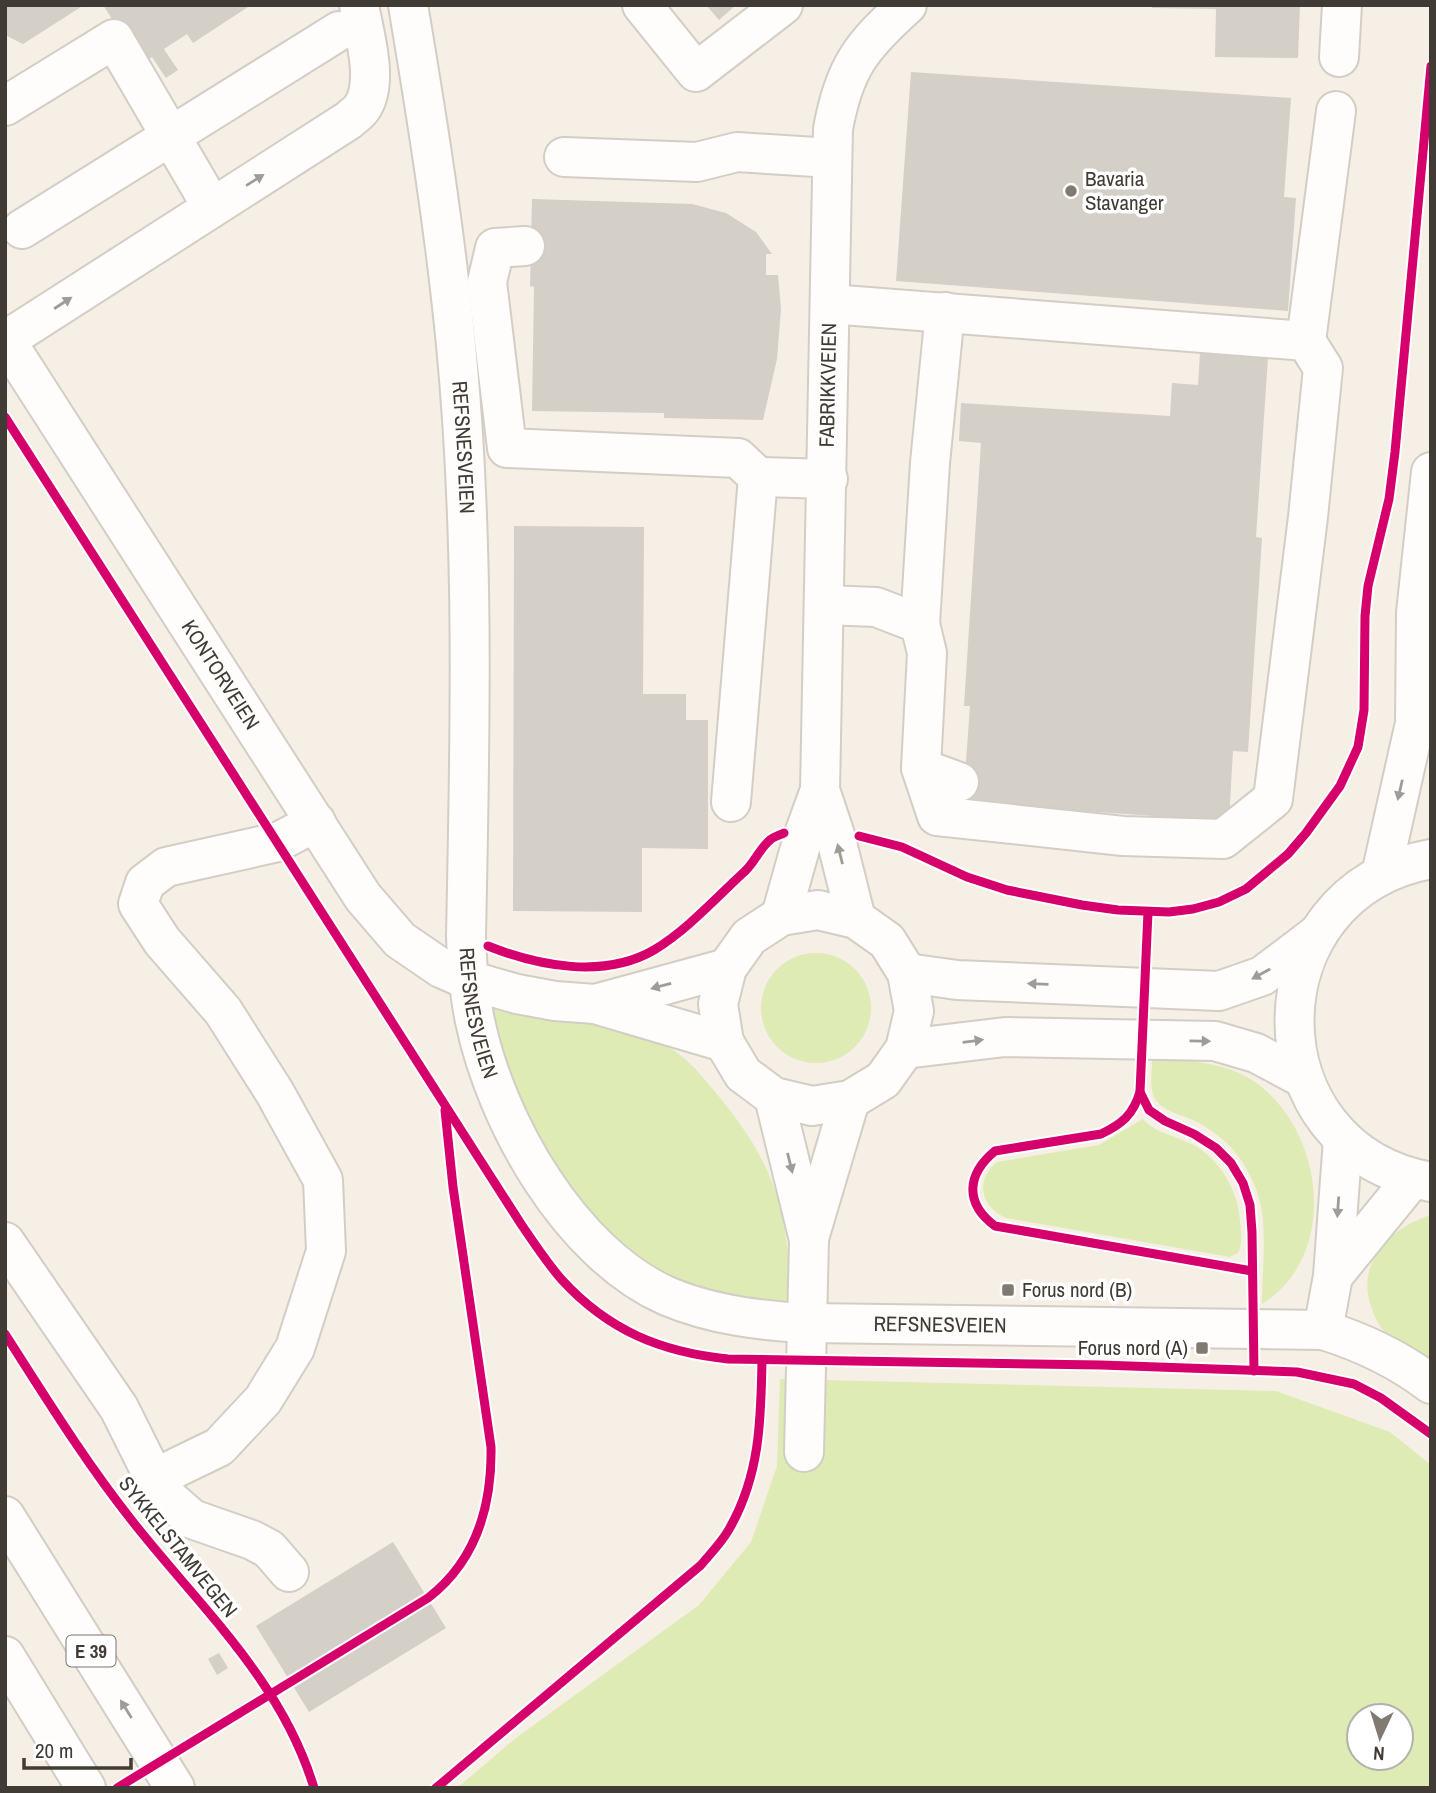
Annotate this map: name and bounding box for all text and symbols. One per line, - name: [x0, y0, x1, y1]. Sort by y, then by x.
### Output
- place label: Bavaria Stavanger: [1085, 164, 1164, 217]
- one-way arrow: [245, 174, 264, 187]
- marker: Bavaria Stavanger: [1063, 183, 1079, 199]
- one-way arrow: [53, 296, 73, 309]
- street label: FABRIKKVEIEN: [812, 323, 843, 448]
- street label: REFSNESVEIEN: [445, 380, 482, 514]
- street label: KONTORVEIEN: [175, 614, 267, 735]
- one-way arrow: [1394, 779, 1405, 801]
- one-way arrow: [834, 842, 845, 864]
- street label: REFSNESVEIEN: [452, 947, 505, 1082]
- one-way arrow: [1252, 968, 1271, 980]
- one-way arrow: [1027, 978, 1049, 989]
- one-way arrow: [650, 981, 672, 992]
- one-way arrow: [962, 1035, 984, 1046]
- one-way arrow: [1190, 1035, 1212, 1046]
- one-way arrow: [785, 1153, 796, 1175]
- one-way arrow: [1332, 1197, 1343, 1219]
- place label: Forus nord (B): [1022, 1275, 1132, 1304]
- marker: Forus nord (B): [1000, 1282, 1016, 1298]
- street label: REFSNESVEIEN: [873, 1309, 1007, 1340]
- place label: Forus nord (A): [1078, 1333, 1188, 1362]
- marker: Forus nord (A): [1194, 1340, 1210, 1356]
- street label: SYKKELSTAMVEGEN: [112, 1470, 244, 1623]
- road number: E 39: [66, 1636, 116, 1666]
- one-way arrow: [120, 1699, 133, 1718]
- north arrow: [1345, 1702, 1415, 1772]
- scale bar: [24, 1727, 131, 1771]
- text: 20 m: [35, 1736, 73, 1765]
- text: N: [1372, 1741, 1385, 1767]

